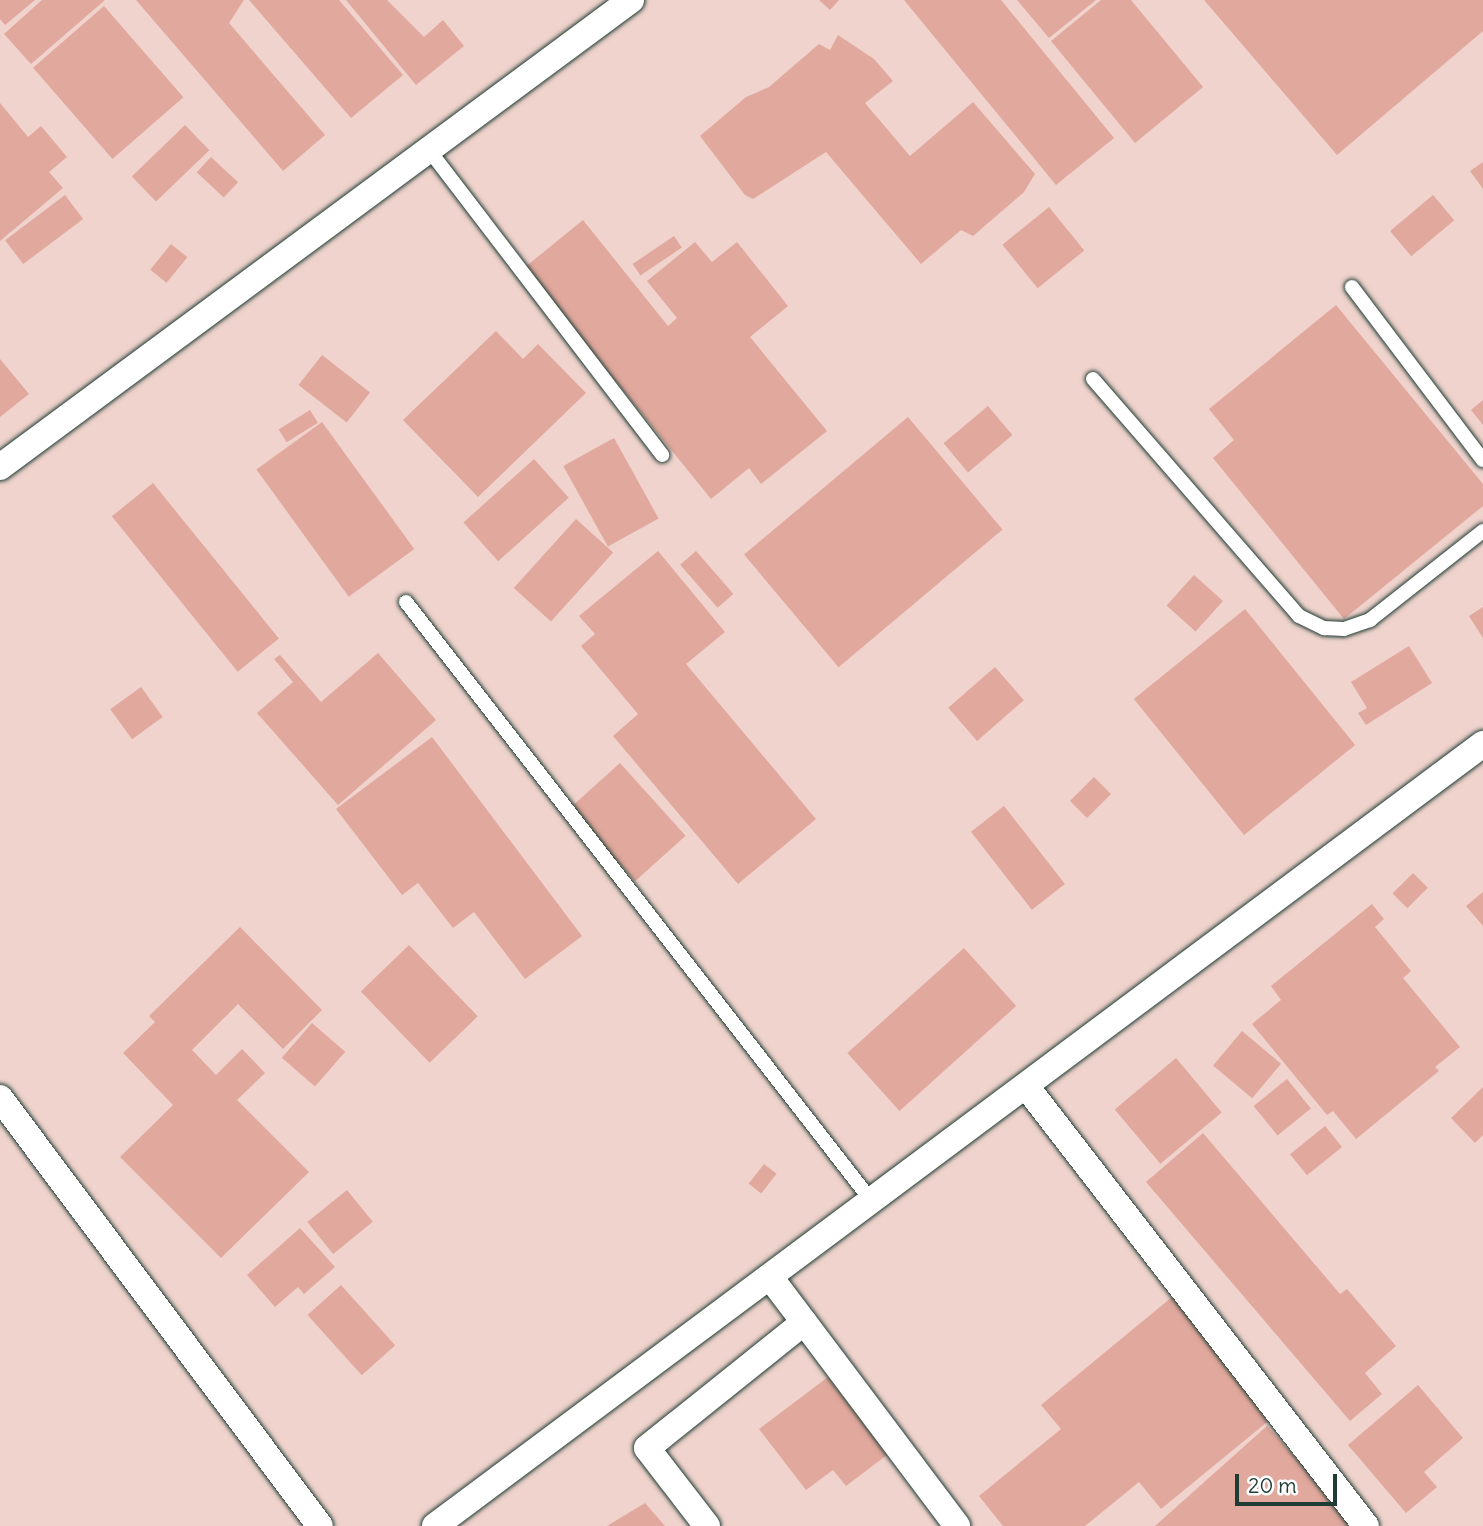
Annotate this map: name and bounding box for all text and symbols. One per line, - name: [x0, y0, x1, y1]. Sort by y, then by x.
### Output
- scale bar: [1238, 1460, 1340, 1504]
- text: 20 m: [1248, 1472, 1297, 1499]

